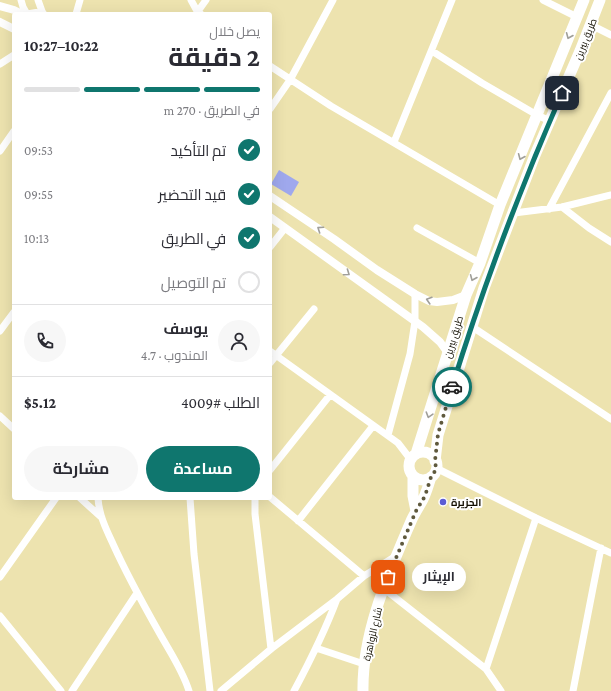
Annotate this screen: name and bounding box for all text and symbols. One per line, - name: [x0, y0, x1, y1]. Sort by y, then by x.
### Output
- street label: طريق بيرين: [572, 17, 600, 62]
- text: يصل خلال: [209, 24, 260, 39]
- one-way arrow: [566, 33, 574, 40]
- text: 10:22–10:27: [24, 38, 99, 54]
- text: 2 دقيقة: [168, 43, 260, 72]
- pin: [545, 76, 579, 110]
- icon: home: [551, 82, 573, 104]
- text: في الطريق · 270 m: [164, 103, 260, 118]
- icon: check: [238, 139, 260, 161]
- text: 09:53: [24, 143, 53, 158]
- text: تم التأكيد: [170, 143, 226, 159]
- one-way arrow: [517, 153, 525, 160]
- icon: check: [238, 183, 260, 205]
- text: 09:55: [24, 187, 53, 202]
- text: قيد التحضير: [158, 187, 226, 203]
- one-way arrow: [317, 226, 324, 234]
- icon: check: [238, 227, 260, 249]
- text: 10:13: [24, 231, 49, 246]
- text: في الطريق: [161, 231, 226, 247]
- one-way arrow: [343, 268, 350, 276]
- one-way arrow: [470, 274, 478, 281]
- text: تم التوصيل: [161, 275, 226, 291]
- one-way arrow: [426, 296, 433, 305]
- street label: طريق بيرين: [442, 315, 466, 360]
- button: phone: [24, 320, 66, 362]
- button: person: [218, 320, 260, 362]
- text: يوسف: [163, 321, 208, 337]
- text: المندوب · 4.7: [141, 348, 208, 363]
- courier: [432, 367, 472, 407]
- icon: car: [441, 376, 463, 398]
- text: $5.12: [24, 395, 56, 411]
- text: الطلب #4009: [181, 395, 260, 411]
- one-way arrow: [425, 411, 434, 418]
- button: مشاركة: [24, 446, 138, 492]
- button: مساعدة: [146, 446, 260, 492]
- marker: الجزيرة: [438, 497, 448, 507]
- place label: الجزيرة: [451, 497, 481, 509]
- pin: [371, 560, 405, 594]
- callout: الإيثار: [412, 563, 466, 591]
- icon: bag: [377, 566, 399, 588]
- text: الإيثار: [423, 569, 455, 584]
- street label: شارع الزواهرة: [361, 606, 385, 662]

